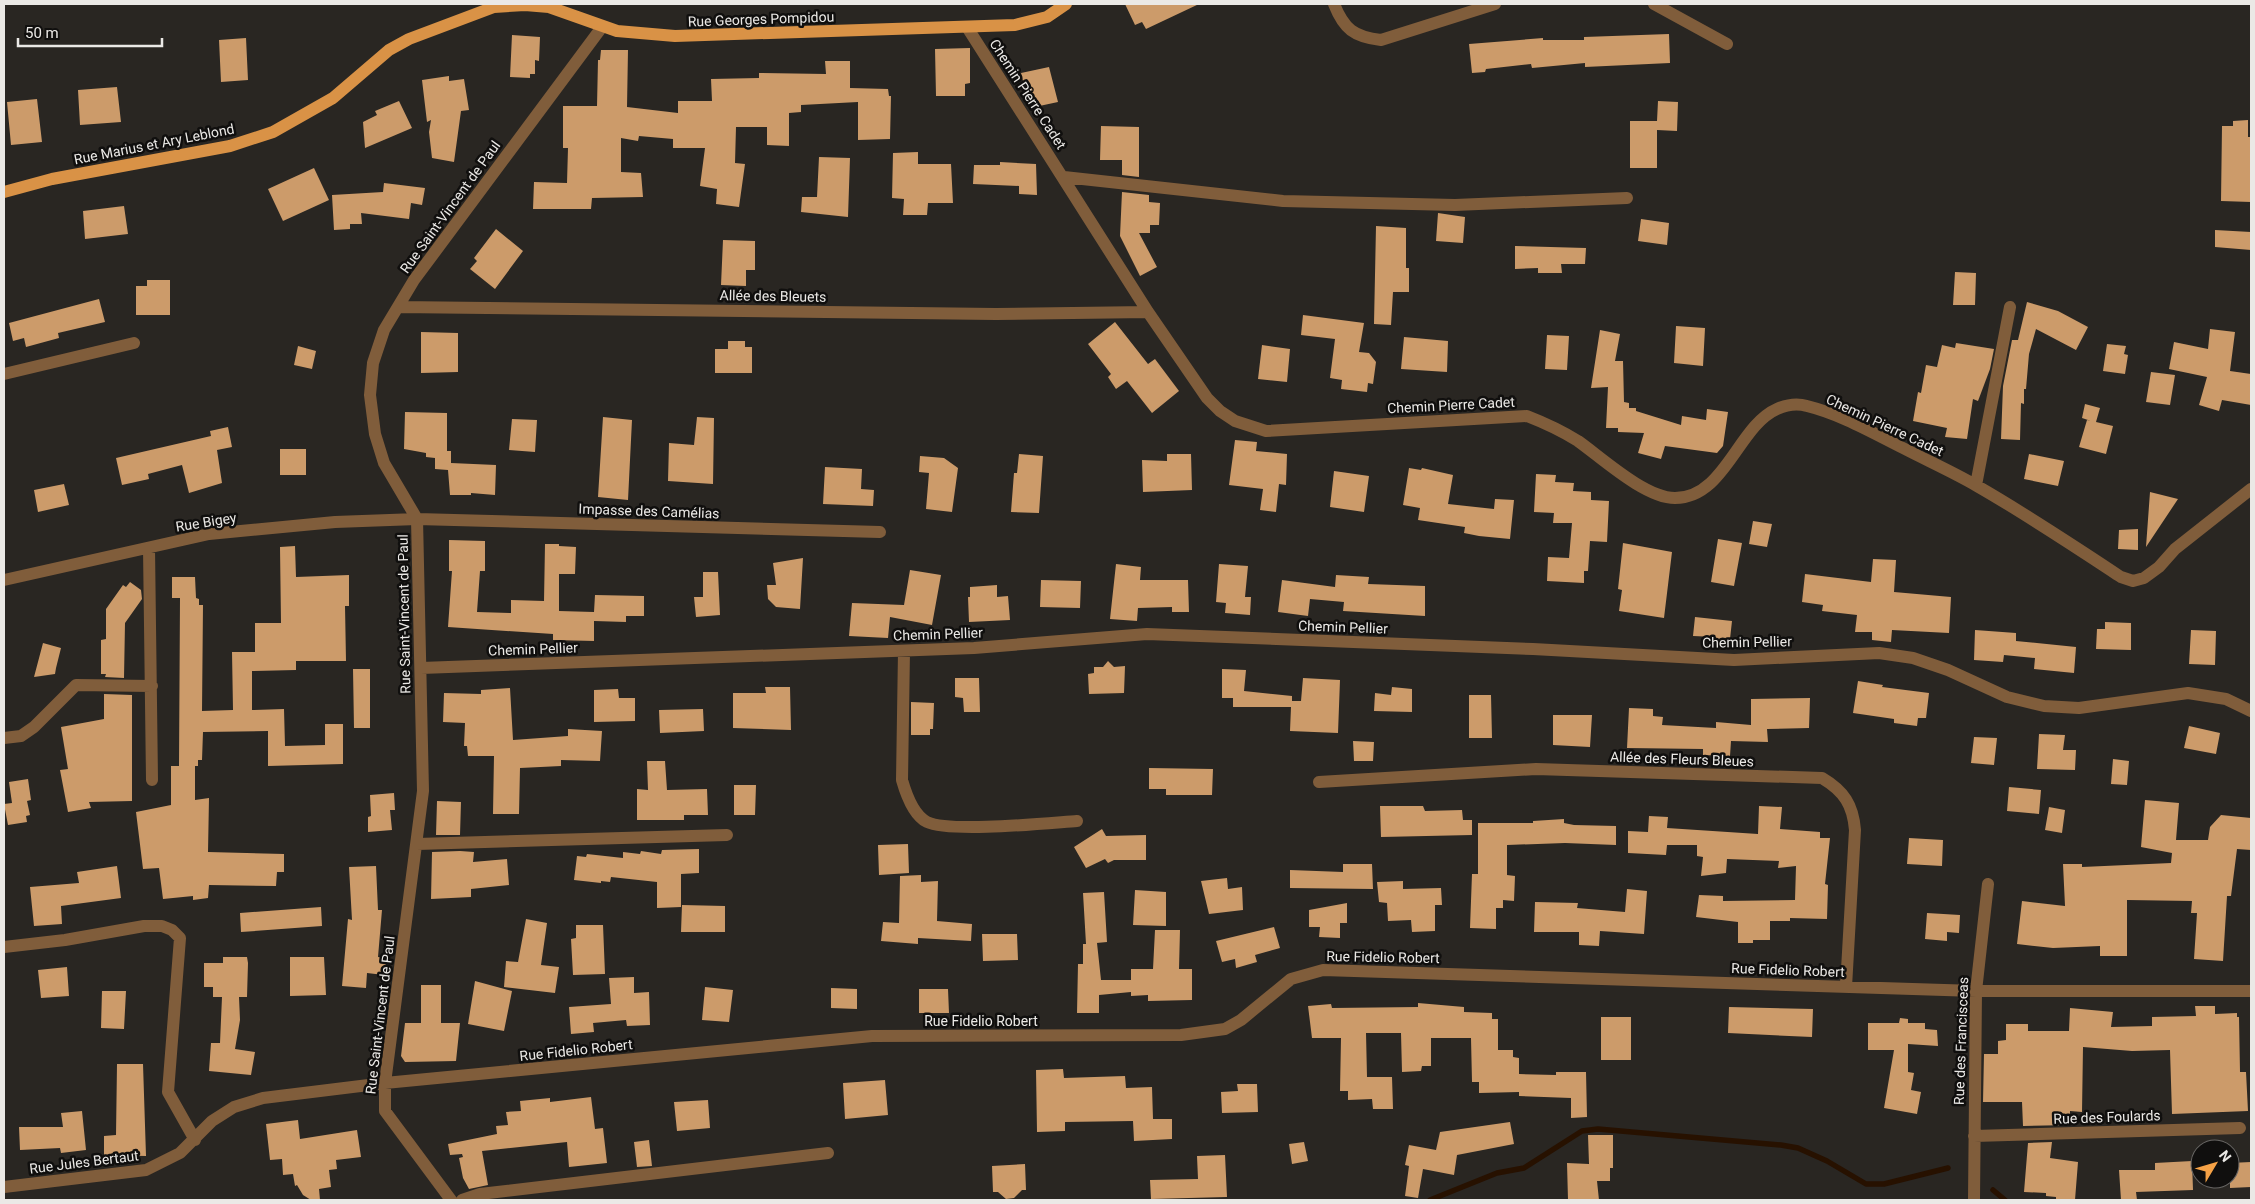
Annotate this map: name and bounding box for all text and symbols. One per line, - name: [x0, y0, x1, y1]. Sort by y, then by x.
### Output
- street label: Rue Georges Pompidou: [687, 8, 835, 30]
- scale bar: [18, 15, 161, 47]
- text: 50 m: [25, 24, 59, 42]
- street label: Chemin Pierre Cadet: [987, 36, 1070, 152]
- street label: Rue Marius et Ary Leblond: [72, 121, 236, 167]
- street label: Rue Saint-Vincent de Paul: [397, 138, 503, 276]
- street label: Allée des Bleuets: [719, 287, 827, 305]
- street label: Chemin Pierre Cadet: [1824, 391, 1947, 459]
- street label: Chemin Pierre Cadet: [1387, 394, 1516, 416]
- street label: Impasse des Camélias: [578, 501, 720, 521]
- street label: Rue Bigey: [175, 509, 238, 535]
- street label: Rue Saint-Vincent de Paul: [395, 534, 413, 694]
- street label: Chemin Pellier: [1298, 617, 1388, 637]
- street label: Chemin Pellier: [893, 624, 983, 644]
- street label: Chemin Pellier: [1702, 633, 1792, 651]
- street label: Chemin Pellier: [488, 639, 578, 659]
- street label: Allée des Fleurs Bleues: [1610, 748, 1754, 770]
- street label: Rue Saint-Vincent de Paul: [362, 935, 398, 1095]
- street label: Rue Fidelio Robert: [1326, 948, 1440, 966]
- street label: Rue Fidelio Robert: [1731, 960, 1845, 980]
- street label: Rue des Francisceas: [1951, 977, 1971, 1105]
- street label: Rue Fidelio Robert: [924, 1013, 1038, 1029]
- street label: Rue Fidelio Robert: [519, 1036, 634, 1064]
- street label: Rue des Foulards: [2053, 1107, 2161, 1127]
- north arrow: [2190, 1139, 2240, 1189]
- street label: Rue Jules Bertaut: [28, 1147, 140, 1177]
- text: N: [2216, 1147, 2235, 1165]

